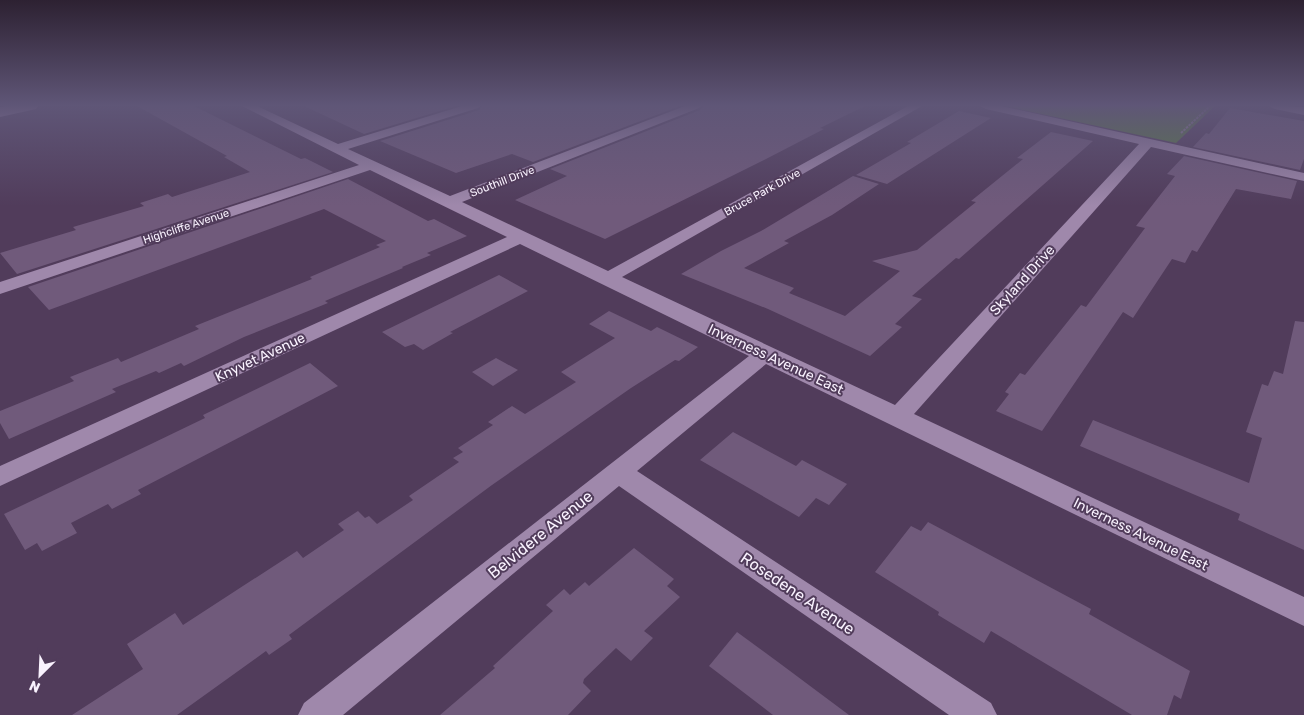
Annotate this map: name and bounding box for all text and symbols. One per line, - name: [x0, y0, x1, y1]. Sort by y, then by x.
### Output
- street label: Southill Drive: [468, 163, 536, 200]
- street label: Bruce Park Drive: [722, 166, 803, 219]
- street label: Highcliffe Avenue: [141, 206, 231, 247]
- street label: Skyland Drive: [986, 242, 1058, 319]
- street label: Inverness Avenue East: [705, 321, 847, 399]
- street label: Knyvet Avenue: [213, 329, 308, 386]
- street label: Belvidere Avenue: [484, 486, 597, 582]
- street label: Inverness Avenue East: [1071, 494, 1211, 575]
- street label: Rosedene Avenue: [737, 548, 858, 639]
- north arrow: [15, 650, 65, 700]
- text: N: [27, 677, 43, 696]

